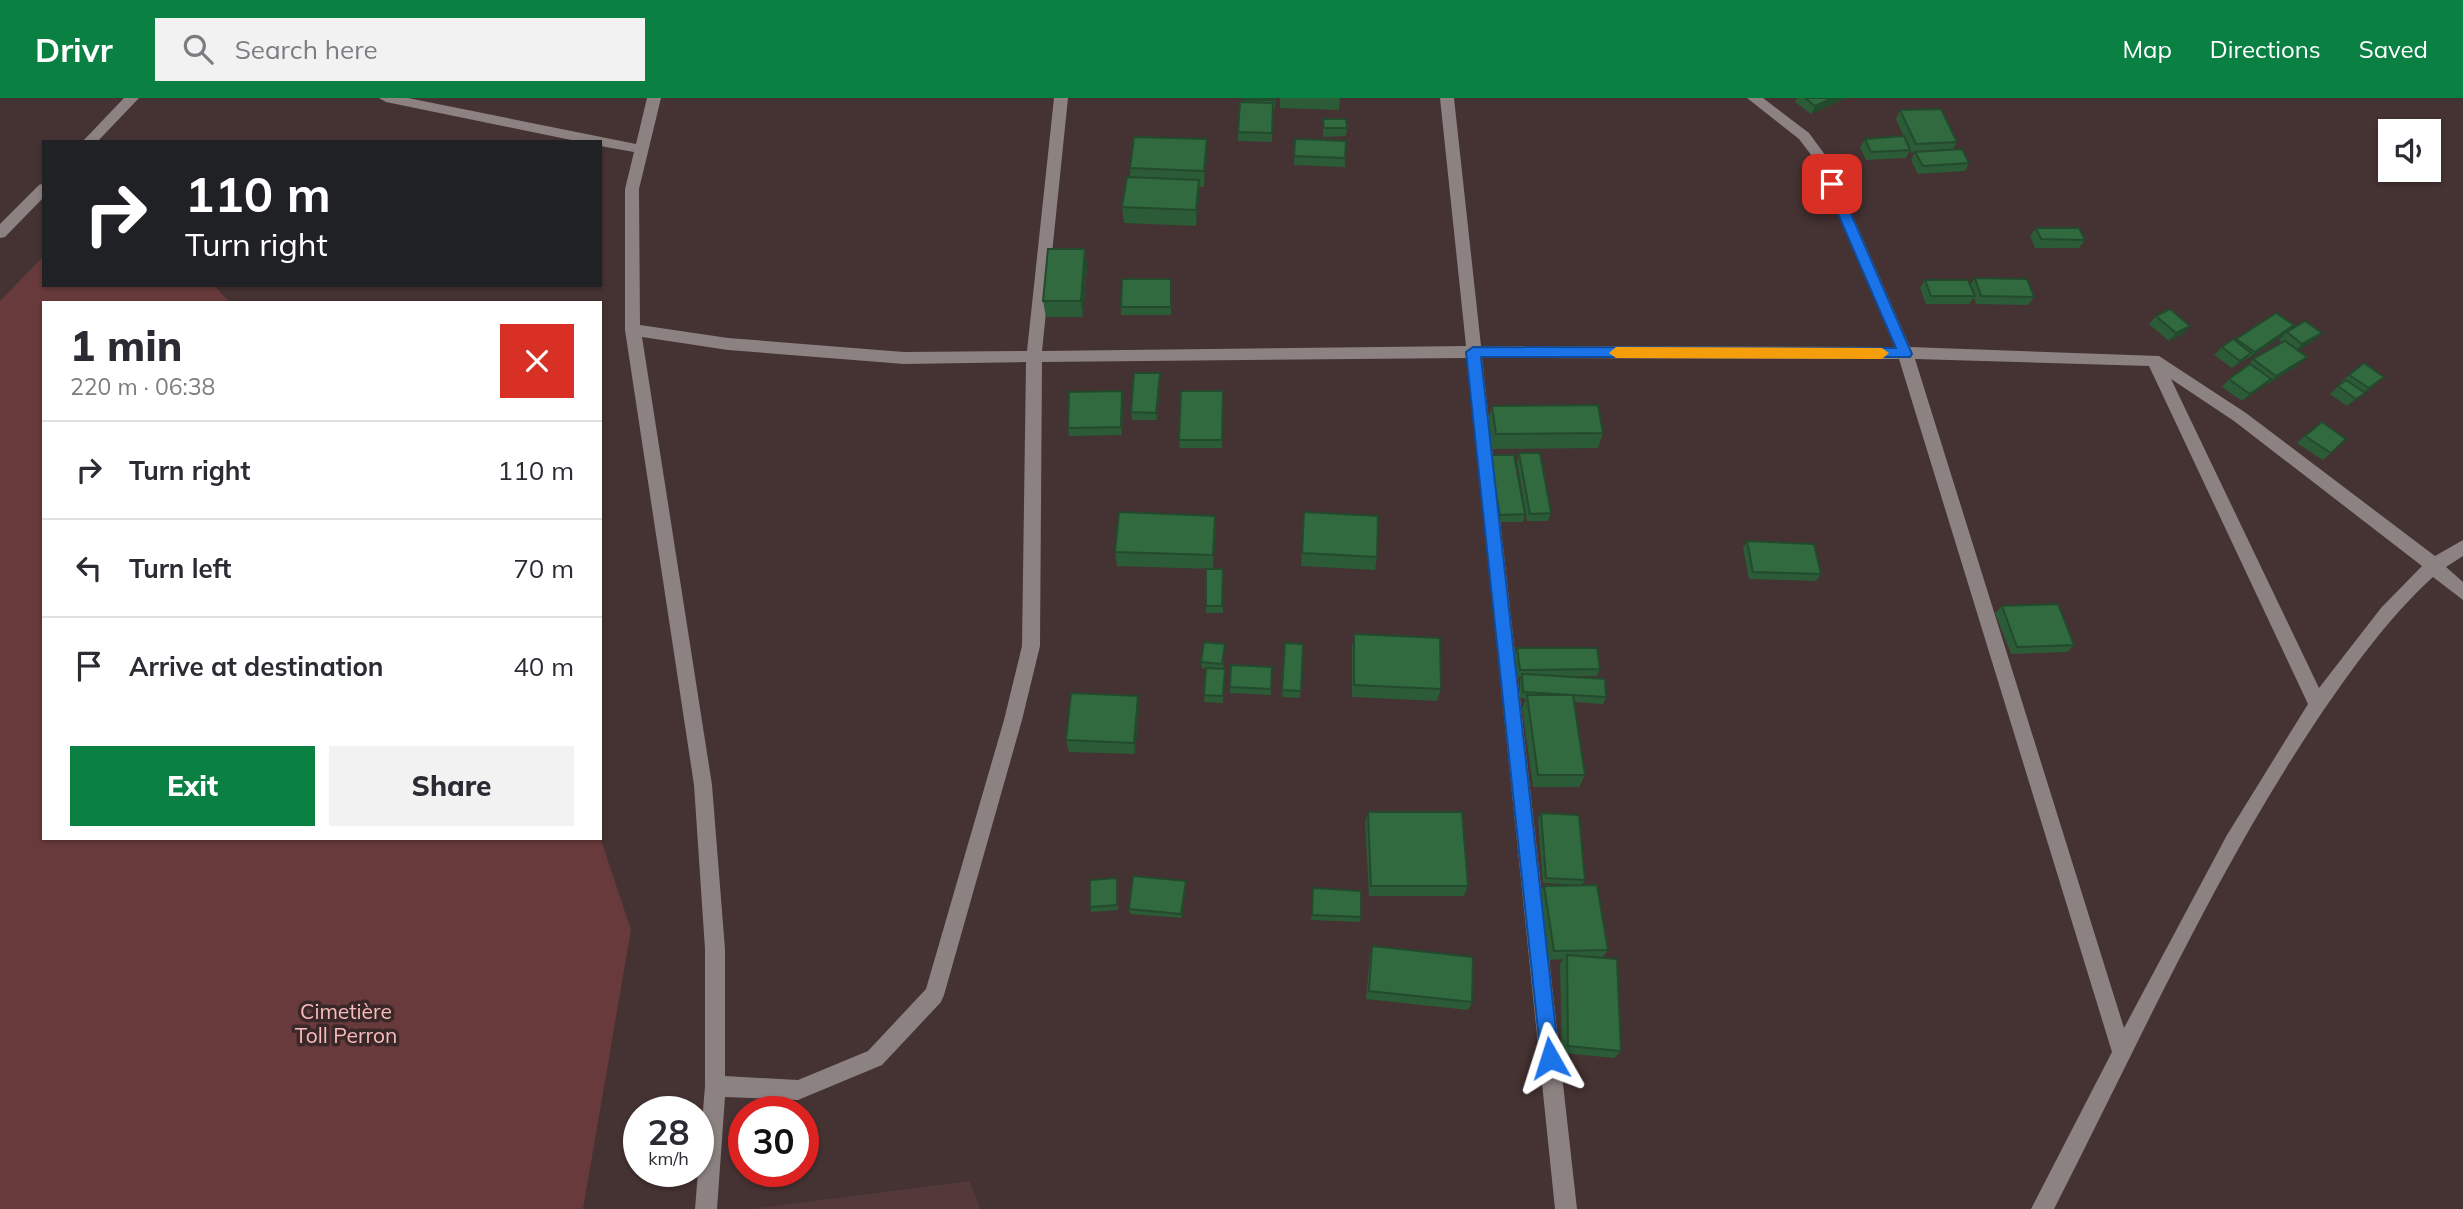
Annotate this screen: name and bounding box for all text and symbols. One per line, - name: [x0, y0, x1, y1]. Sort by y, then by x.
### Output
- search box: [155, 18, 645, 81]
- text: Drivr: [35, 29, 113, 70]
- icon: search: [179, 30, 217, 68]
- text: Search here: [235, 33, 378, 66]
- text: Map: [2122, 34, 2172, 64]
- text: Directions: [2210, 34, 2321, 64]
- text: Saved: [2359, 34, 2428, 64]
- map controls: [2378, 119, 2441, 182]
- button: sound: [2378, 119, 2441, 182]
- pin: [1802, 154, 1862, 214]
- text: 110 m: [185, 163, 331, 224]
- icon: arrive: [1813, 165, 1851, 203]
- icon: right: [70, 168, 161, 259]
- text: Turn right: [185, 224, 328, 264]
- text: 1 min: [70, 319, 183, 372]
- button: close: [500, 324, 574, 398]
- text: 220 m · 06:38: [70, 372, 215, 401]
- icon: right: [70, 451, 108, 489]
- text: Turn right: [129, 454, 250, 487]
- text: 110 m: [498, 454, 574, 487]
- icon: left: [70, 549, 108, 587]
- text: Turn left: [129, 552, 231, 585]
- text: 70 m: [513, 552, 574, 585]
- icon: arrive: [70, 647, 108, 685]
- text: Arrive at destination: [129, 650, 384, 683]
- text: 40 m: [513, 650, 574, 683]
- button: Exit: [70, 746, 315, 826]
- button: Share: [329, 746, 574, 826]
- park label: Cimetière Toll Perron: [295, 998, 397, 1048]
- position arrow: [1513, 1021, 1587, 1095]
- speed limit sign: 30: [728, 1096, 819, 1187]
- text: 28: [647, 1110, 690, 1154]
- text: km/h: [648, 1147, 689, 1170]

